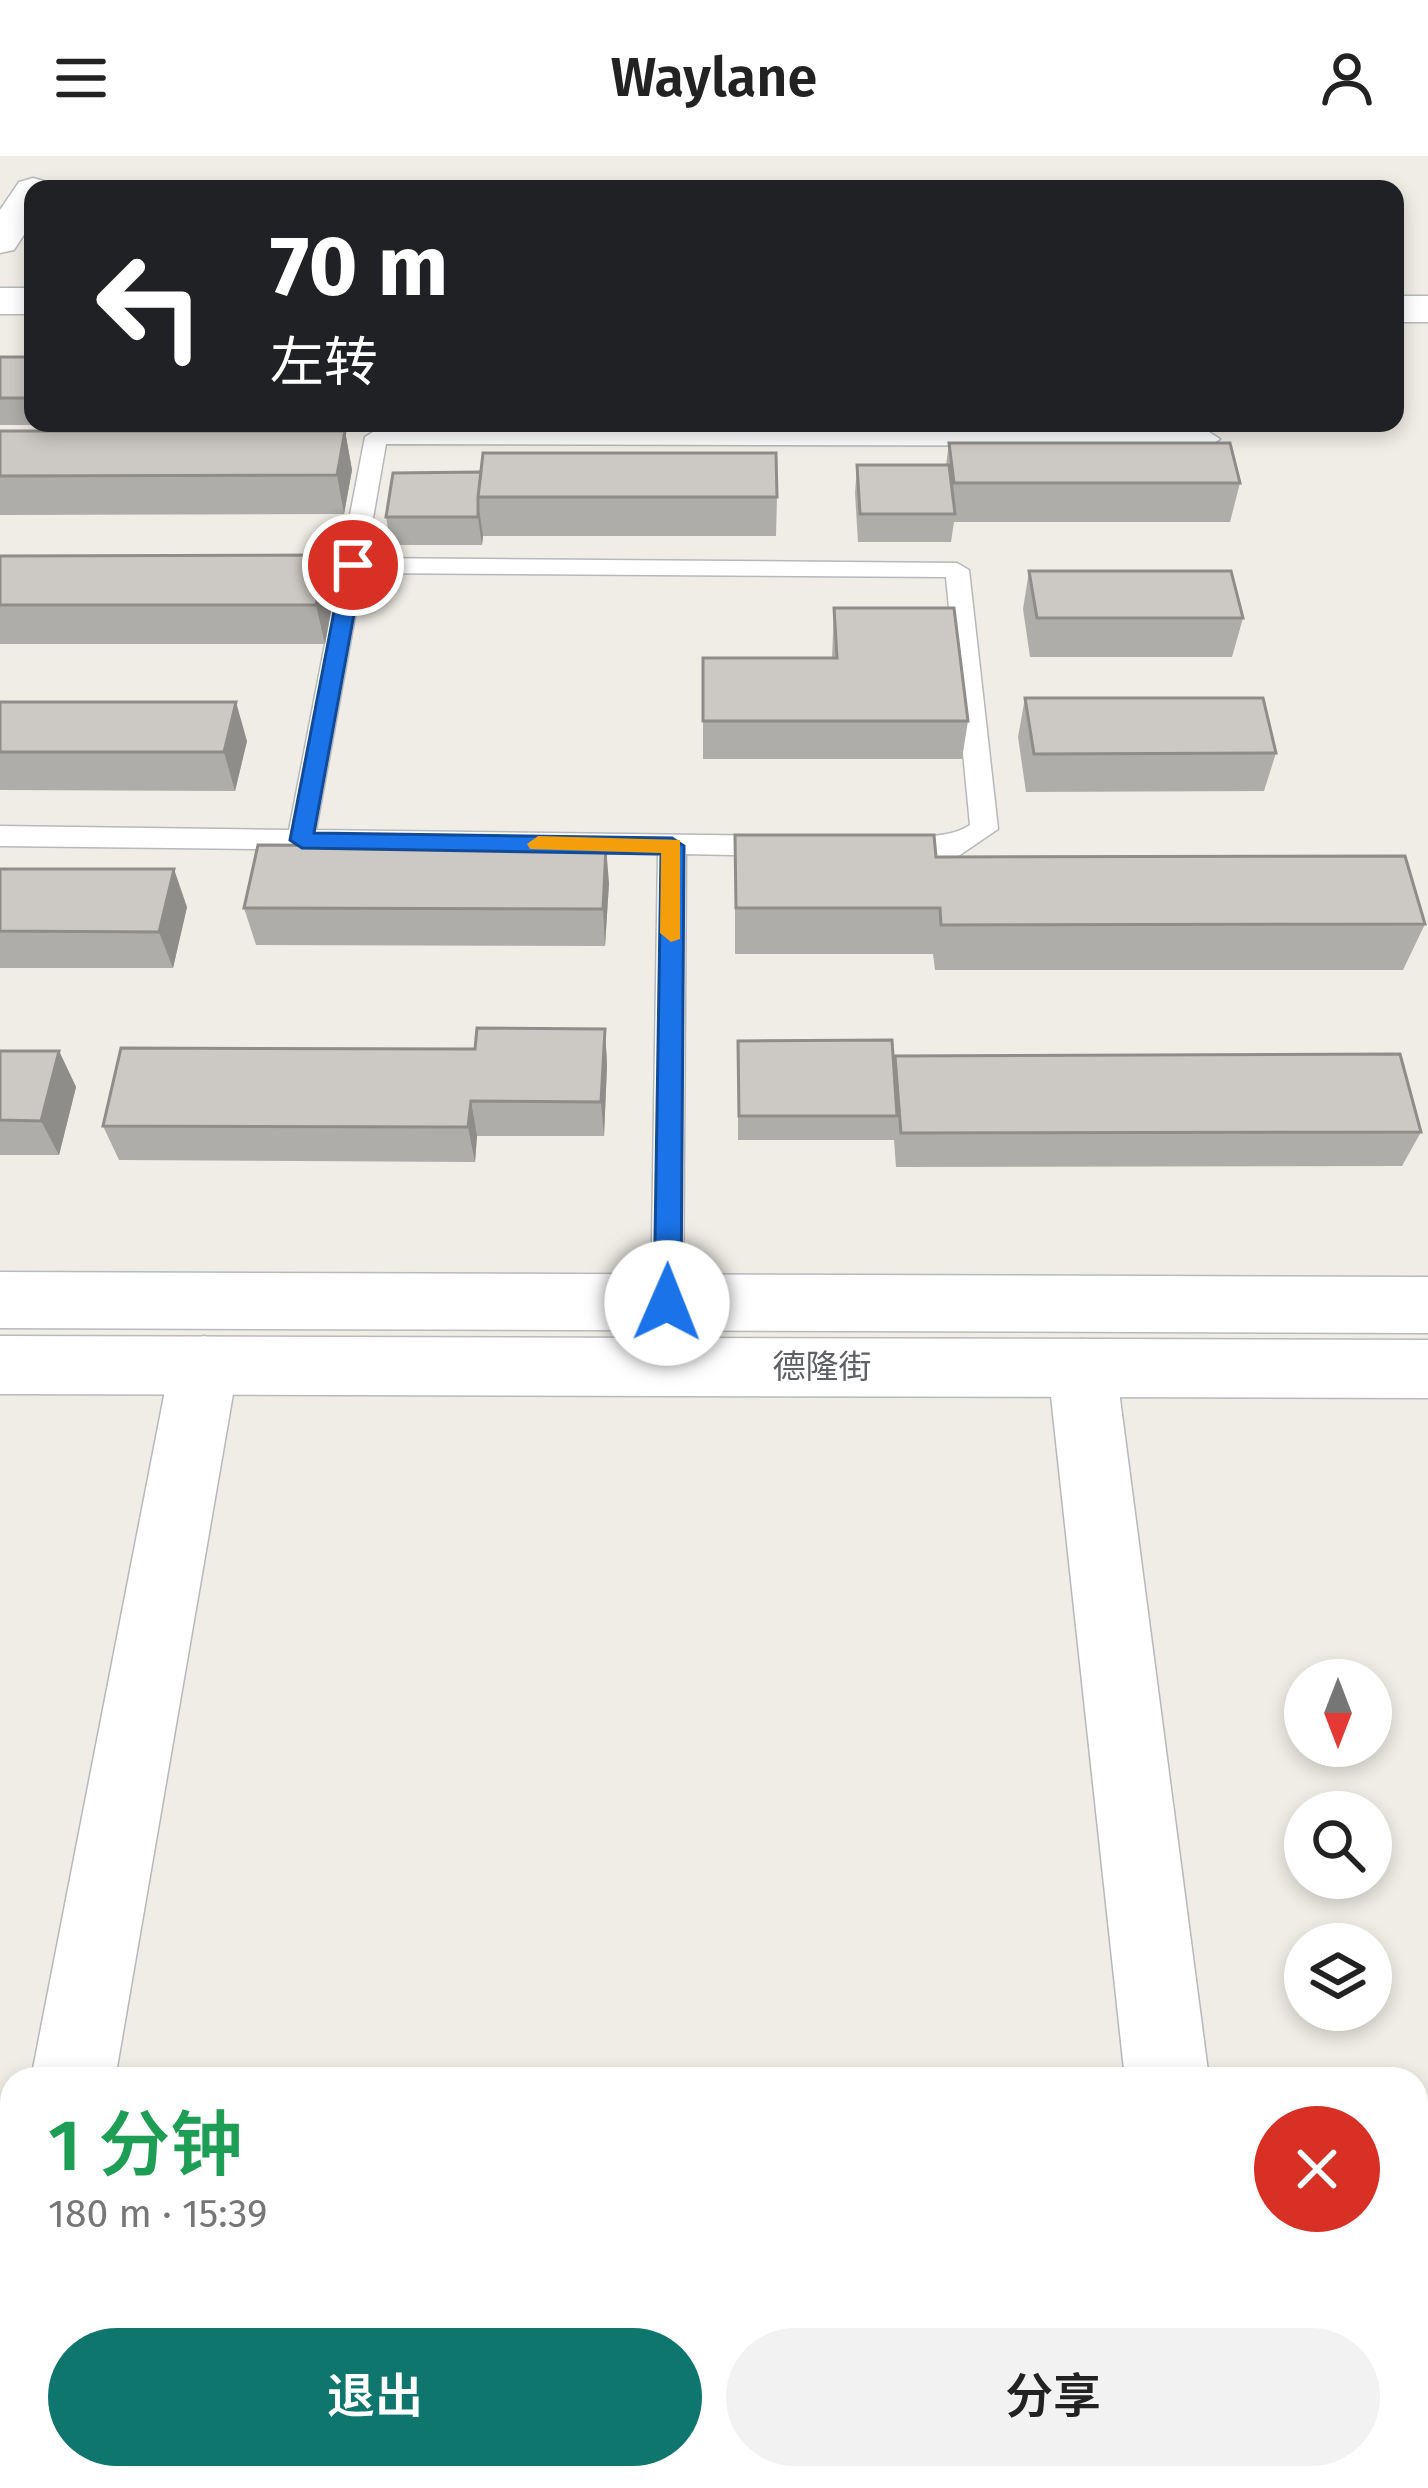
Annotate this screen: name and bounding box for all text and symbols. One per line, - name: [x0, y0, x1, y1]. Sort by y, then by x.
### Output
- icon: menu: [48, 45, 114, 111]
- icon: person: [1314, 45, 1380, 111]
- text: Waylane: [611, 46, 817, 110]
- text: 70 m: [270, 216, 448, 317]
- icon: left: [72, 228, 228, 384]
- text: 左转: [270, 331, 378, 395]
- pin: [302, 514, 404, 616]
- icon: arrive: [320, 532, 386, 598]
- position arrow: [604, 1240, 730, 1366]
- street label: 德隆街: [773, 1347, 872, 1387]
- north arrow: [1284, 1659, 1392, 1767]
- map controls: [1284, 1659, 1392, 2031]
- button: search: [1284, 1791, 1392, 1899]
- button: layers: [1284, 1923, 1392, 2031]
- text: 1 分钟: [48, 2103, 242, 2189]
- button: close: [1254, 2106, 1380, 2232]
- text: 180 m · 15:39: [48, 2191, 268, 2237]
- button: 退出: [48, 2328, 702, 2466]
- button: 分享: [726, 2328, 1380, 2466]

